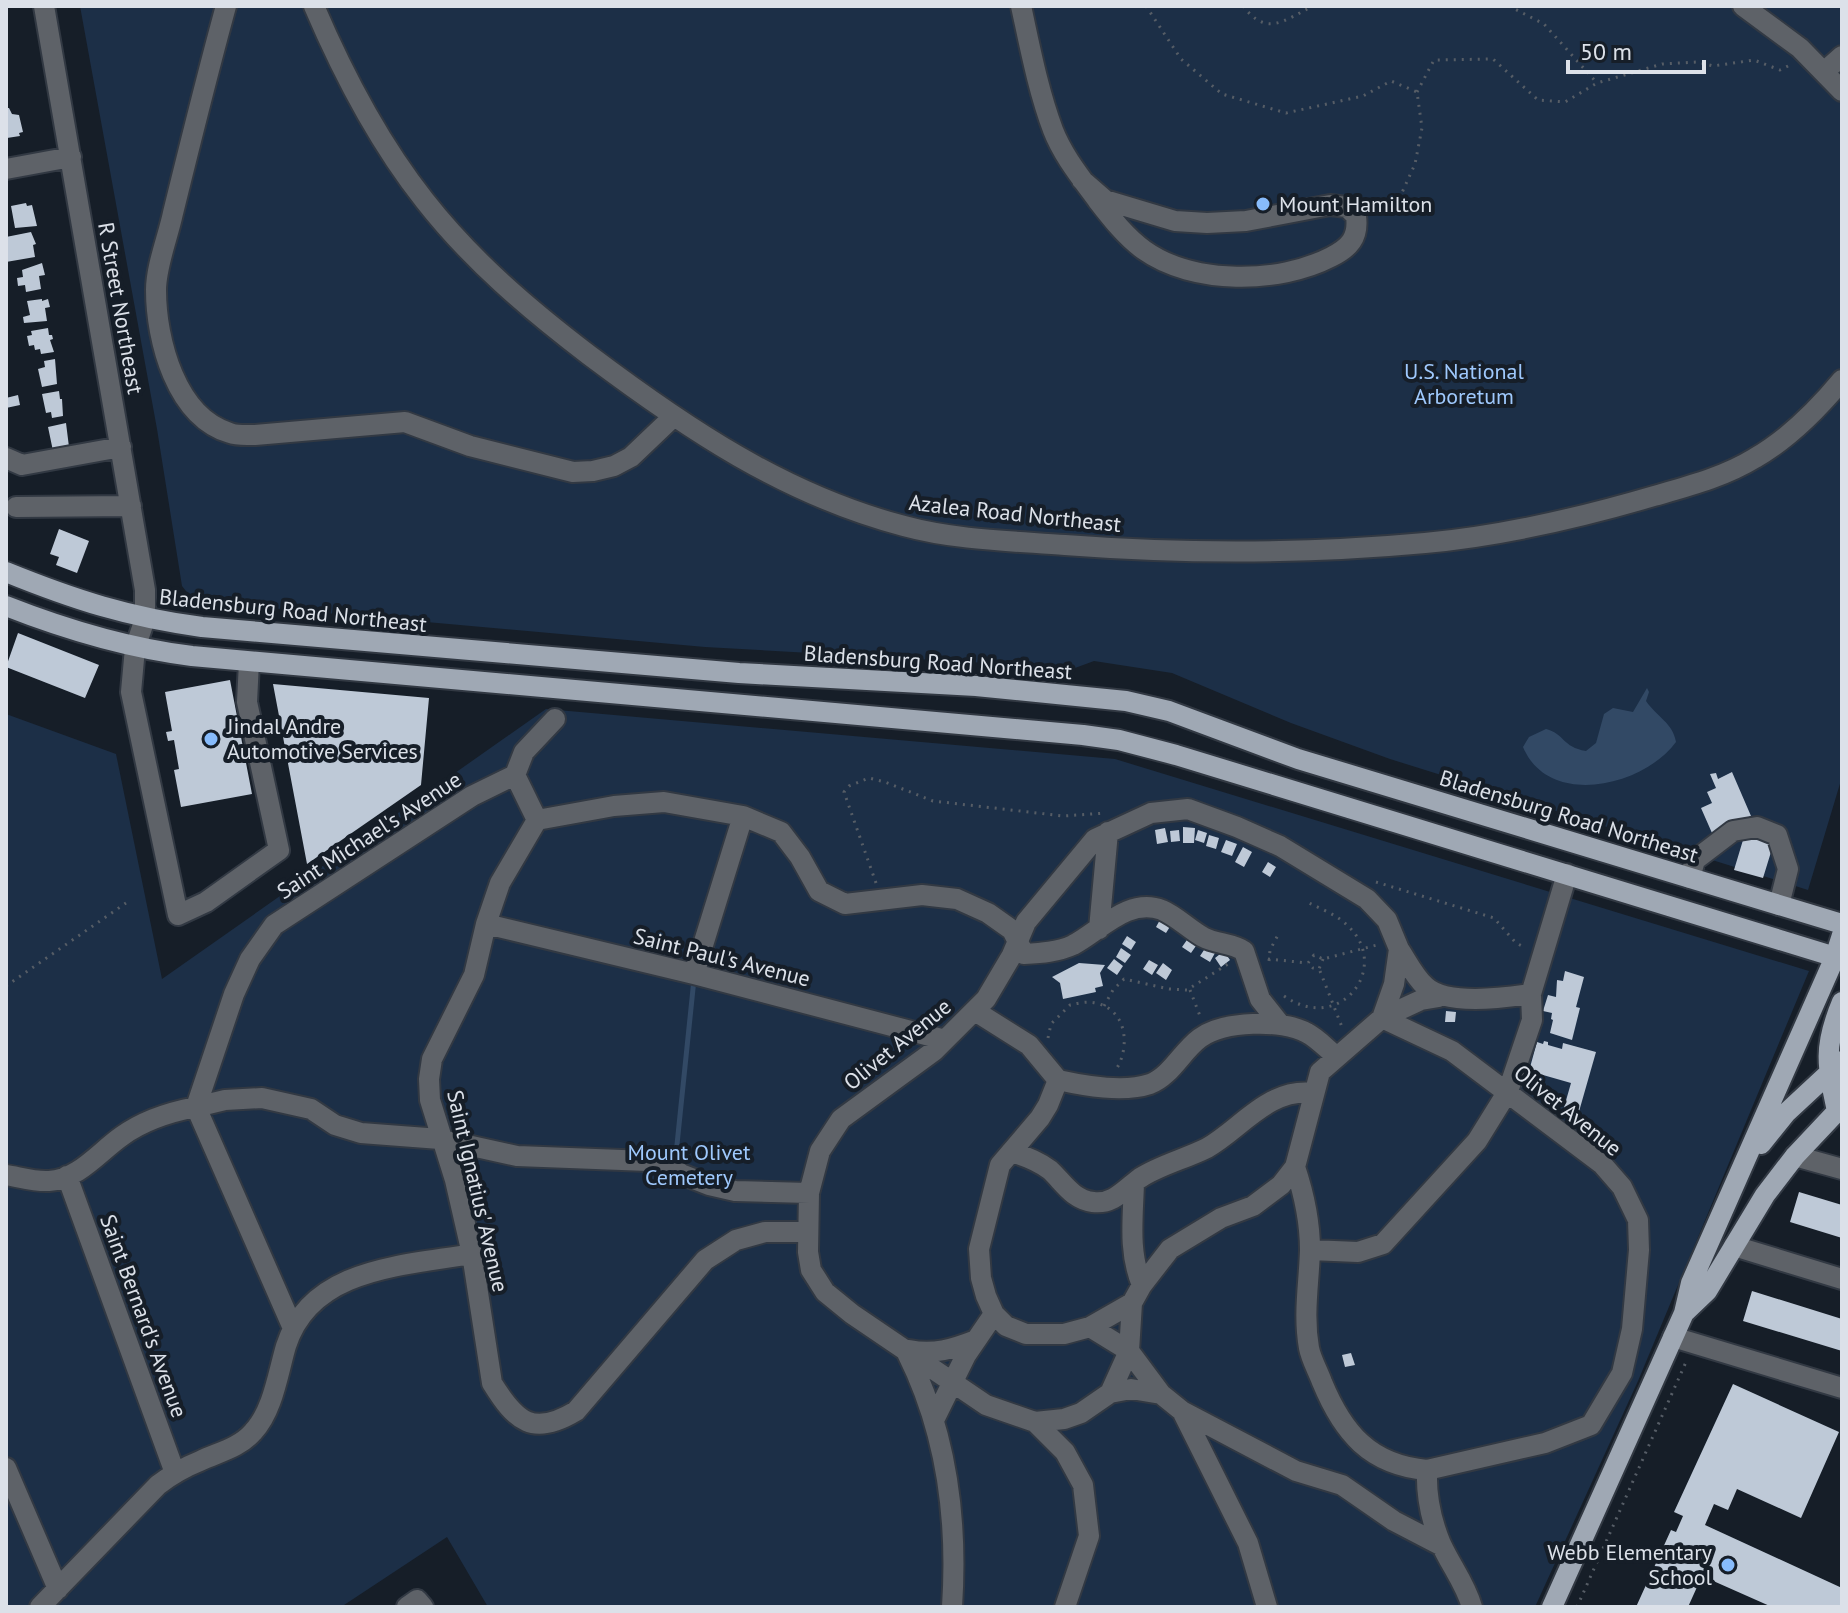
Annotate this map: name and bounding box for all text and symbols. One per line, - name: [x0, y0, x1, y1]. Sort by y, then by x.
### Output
- scale bar: [1568, 24, 1704, 74]
- text: 50 m: [1580, 36, 1632, 67]
- place label: Mount Hamilton: [1279, 190, 1432, 218]
- marker: Mount Hamilton: [1254, 195, 1272, 213]
- street label: R Street Northeast: [92, 220, 150, 397]
- park label: U.S. National Arboretum: [1404, 357, 1524, 410]
- street label: Azalea Road Northeast: [908, 488, 1123, 538]
- street label: Bladensburg Road Northeast: [158, 582, 429, 638]
- street label: Bladensburg Road Northeast: [803, 639, 1074, 685]
- place label: Jindal Andre Automotive Services: [226, 712, 418, 765]
- marker: Jindal Andre Automotive Services: [202, 730, 220, 748]
- street label: Bladensburg Road Northeast: [1436, 763, 1702, 869]
- street label: Saint Michael's Avenue: [272, 765, 466, 905]
- street label: Saint Paul's Avenue: [631, 922, 813, 992]
- street label: Olivet Avenue: [838, 992, 956, 1096]
- street label: Olivet Avenue: [1509, 1058, 1627, 1162]
- street label: Saint Ignatius' Avenue: [441, 1087, 515, 1295]
- park label: Mount Olivet Cemetery: [628, 1138, 751, 1191]
- street label: Saint Bernard's Avenue: [94, 1211, 194, 1421]
- place label: Webb Elementary School: [1547, 1538, 1713, 1591]
- marker: Webb Elementary School: [1719, 1556, 1737, 1574]

